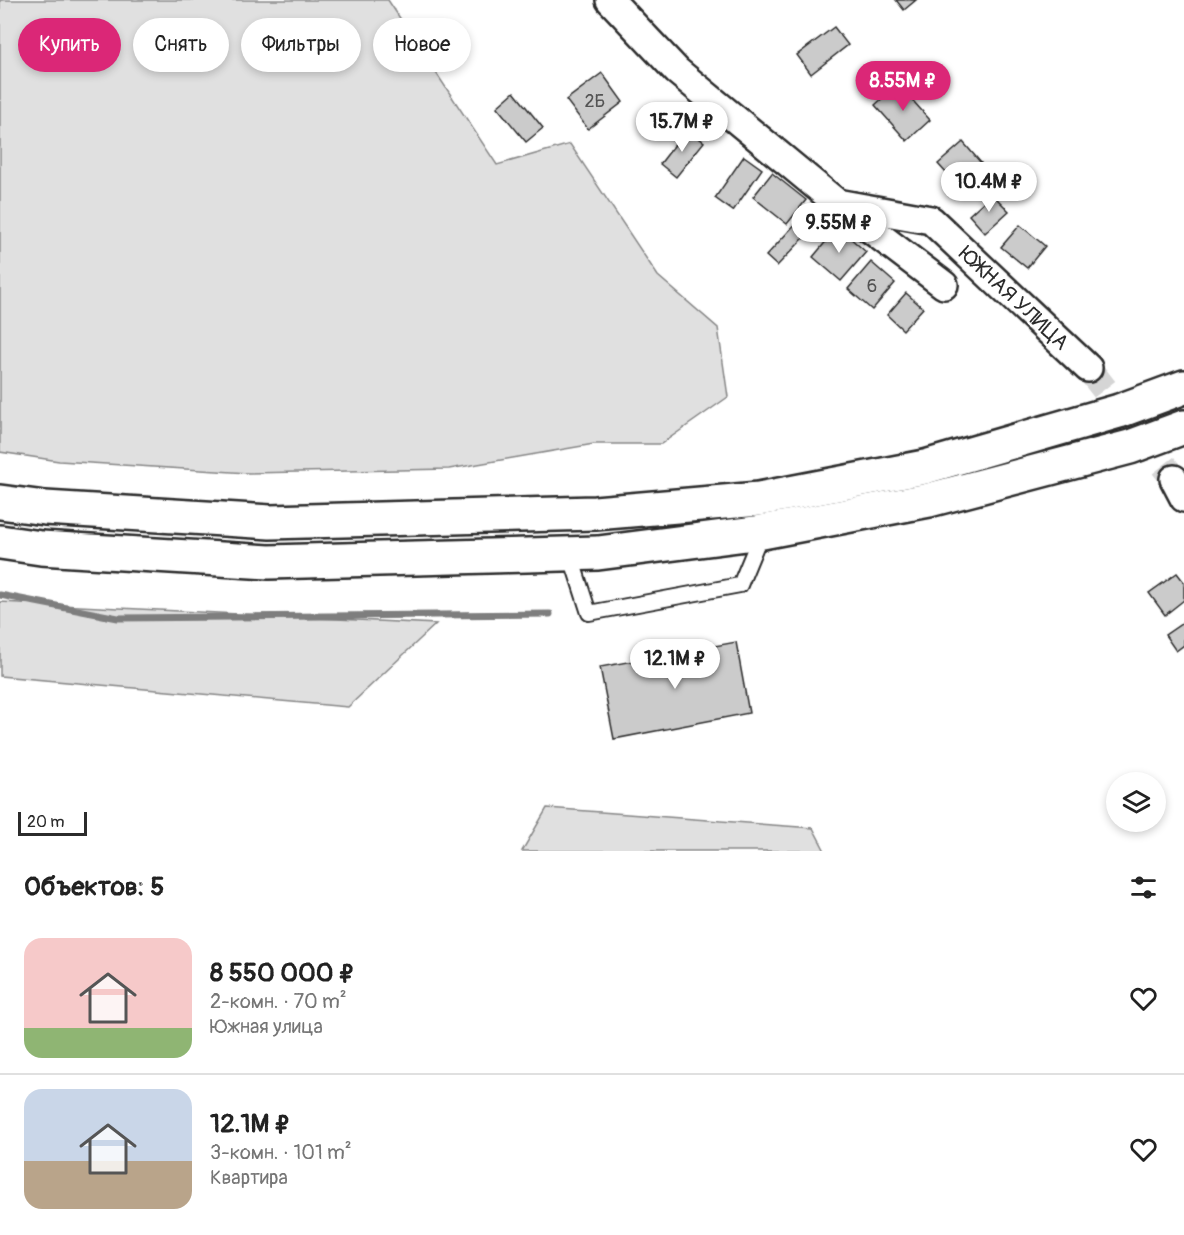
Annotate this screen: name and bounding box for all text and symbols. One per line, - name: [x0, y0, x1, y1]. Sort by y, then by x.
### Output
- chip: Купить: [18, 18, 121, 72]
- chip: Снять: [133, 18, 229, 72]
- chip: Фильтры: [241, 18, 361, 72]
- chip: Новое: [373, 18, 471, 72]
- pin: 8.55M ₽: [848, 61, 958, 112]
- text: 8.55M ₽: [870, 68, 936, 93]
- house number: 2Б: [585, 90, 605, 113]
- pin: 15.7M ₽: [627, 102, 737, 153]
- text: 15.7M ₽: [650, 109, 714, 134]
- pin: 10.4M ₽: [934, 162, 1044, 213]
- text: 10.4M ₽: [955, 169, 1023, 194]
- pin: 9.55M ₽: [784, 203, 894, 254]
- text: 9.55M ₽: [805, 210, 873, 235]
- street label: ЮЖНАЯ УЛИЦА: [953, 241, 1074, 356]
- house number: 6: [867, 275, 877, 298]
- pin: 12.1M ₽: [620, 639, 730, 690]
- text: 12.1M ₽: [644, 646, 706, 671]
- map controls: [1106, 772, 1166, 832]
- button: layers: [1106, 772, 1166, 832]
- scale bar: [18, 809, 87, 836]
- text: 20 m: [27, 812, 65, 832]
- text: Объектов: 5: [24, 871, 164, 903]
- icon: filters: [1127, 871, 1160, 904]
- text: 8 550 000 ₽: [210, 957, 355, 989]
- icon: home: [72, 962, 144, 1034]
- icon: heart: [1127, 982, 1160, 1015]
- text: 2-комн. · 70 m²: [210, 989, 347, 1014]
- text: Южная улица: [210, 1014, 323, 1039]
- text: 12.1M ₽: [210, 1108, 291, 1140]
- icon: home: [72, 1113, 144, 1185]
- icon: heart: [1127, 1133, 1160, 1166]
- text: 3-комн. · 101 m²: [210, 1140, 352, 1165]
- text: Квартира: [210, 1165, 288, 1190]

